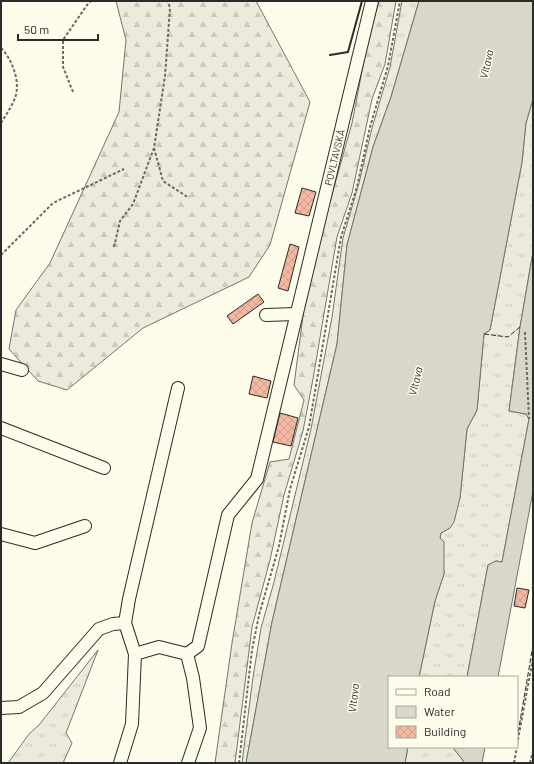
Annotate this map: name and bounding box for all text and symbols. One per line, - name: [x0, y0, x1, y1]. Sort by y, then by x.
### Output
- scale bar: [18, 16, 98, 42]
- text: 50 m: [24, 22, 49, 36]
- water label: Vltava: [476, 48, 496, 80]
- street label: POVLTAVSKÁ: [322, 128, 347, 187]
- water label: Vltava: [405, 365, 425, 397]
- legend: [388, 676, 518, 748]
- water label: Vltava: [345, 683, 361, 713]
- text: Road: [424, 684, 451, 698]
- text: Water: [424, 704, 456, 718]
- text: Building: [424, 724, 466, 738]

